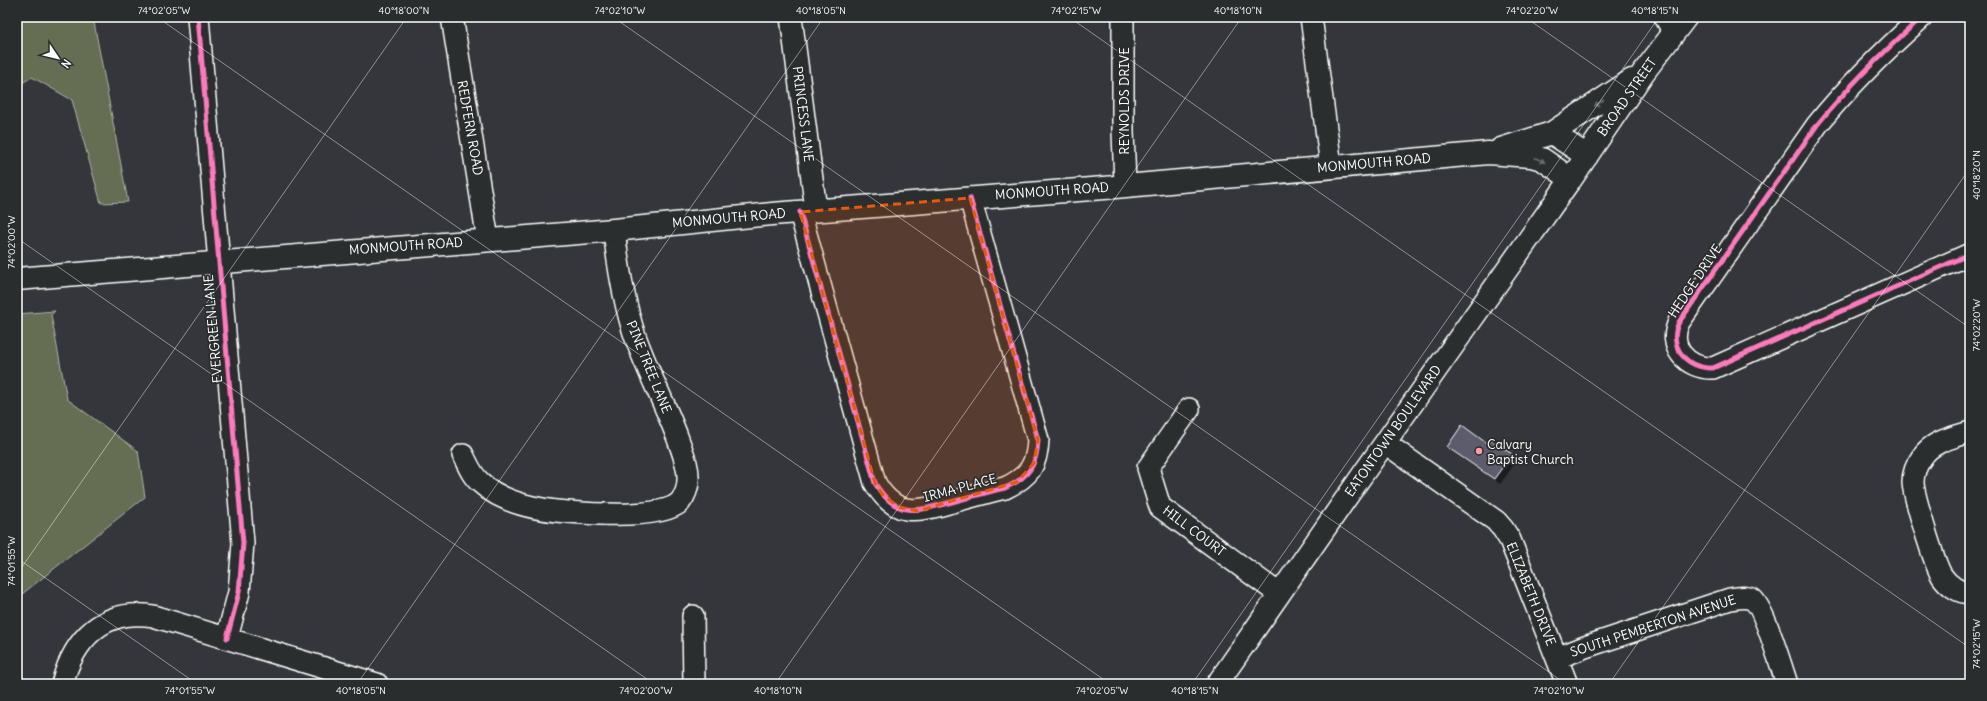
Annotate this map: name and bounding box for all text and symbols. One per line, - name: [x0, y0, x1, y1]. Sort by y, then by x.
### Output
- text: 74°02'05"W: [138, 4, 190, 17]
- text: 40°18'00"N: [379, 4, 429, 17]
- text: 74°02'10"W: [595, 4, 645, 17]
- text: 40°18'05"N: [796, 4, 846, 17]
- text: 74°02'15"W: [1051, 4, 1101, 17]
- text: 40°18'10"N: [1214, 4, 1262, 17]
- text: 74°02'20"W: [1506, 4, 1558, 17]
- text: 40°18'15"N: [1631, 4, 1679, 17]
- north arrow: [38, 38, 78, 78]
- street label: REYNOLDS DRIVE: [1116, 47, 1133, 155]
- street label: BROAD STREET: [1594, 54, 1660, 139]
- text: N: [58, 57, 74, 71]
- street label: PRINCESS LANE: [789, 65, 817, 163]
- street label: REDFERN ROAD: [453, 79, 487, 177]
- one-way arrow: [1594, 99, 1605, 107]
- street label: MONMOUTH ROAD: [1316, 150, 1432, 176]
- text: 40°18'20"N: [1970, 150, 1983, 200]
- one-way arrow: [1535, 157, 1546, 163]
- street label: MONMOUTH ROAD: [994, 179, 1110, 203]
- street label: MONMOUTH ROAD: [671, 205, 787, 231]
- text: 74°02'00"W: [5, 215, 18, 269]
- street label: MONMOUTH ROAD: [348, 234, 464, 258]
- street label: HEDGE DRIVE: [1664, 241, 1726, 321]
- street label: EVERGREEN LANE: [200, 274, 226, 384]
- text: 74°02'20"W: [1970, 299, 1983, 351]
- street label: PINE TREE LANE: [623, 318, 675, 416]
- street label: EATONTOWN BOULEVARD: [1341, 362, 1445, 500]
- place label: Calvary Baptist Church: [1487, 436, 1574, 468]
- marker: Calvary Baptist Church: [1474, 446, 1484, 456]
- street label: IRMA PLACE: [921, 470, 999, 506]
- street label: HILL COURT: [1159, 502, 1229, 560]
- text: 74°01'55"W: [5, 536, 18, 586]
- street label: ELIZABETH DRIVE: [1502, 540, 1560, 649]
- street label: SOUTH PEMBERTON AVENUE: [1568, 591, 1738, 661]
- text: 74°02'15"W: [1970, 619, 1983, 669]
- text: 74°01'55"W: [165, 684, 215, 697]
- text: 40°18'05"N: [336, 684, 386, 697]
- text: 74°02'00"W: [619, 684, 673, 697]
- text: 40°18'10"N: [754, 684, 802, 697]
- text: 74°02'05"W: [1076, 684, 1128, 697]
- text: 40°18'15"N: [1171, 684, 1219, 697]
- text: 74°02'10"W: [1534, 684, 1584, 697]

